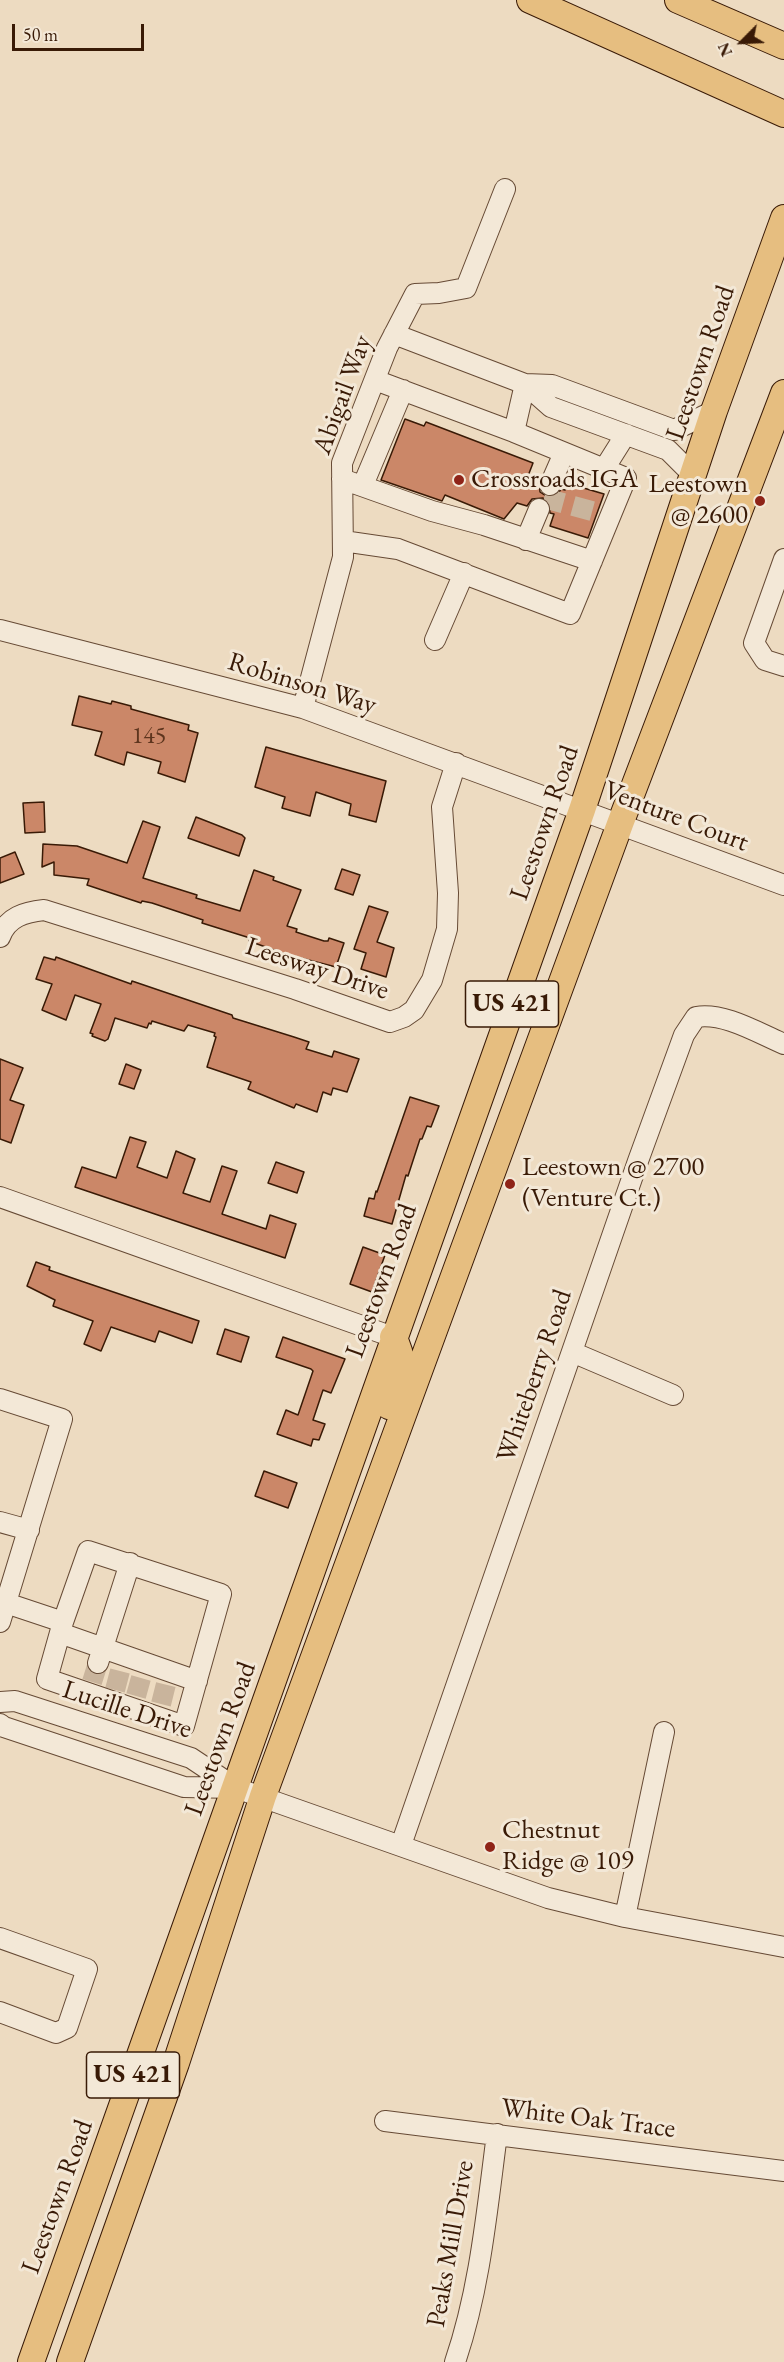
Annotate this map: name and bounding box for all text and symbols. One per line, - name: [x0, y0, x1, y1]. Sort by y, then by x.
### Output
- scale bar: [15, 12, 147, 50]
- north arrow: [712, 12, 772, 72]
- text: 50 m: [23, 23, 58, 46]
- text: N: [713, 39, 737, 60]
- street label: Leestown Road: [659, 281, 743, 445]
- street label: Abigail Way: [306, 331, 380, 459]
- place label: Crossroads IGA: [471, 464, 638, 496]
- place label: Leestown @ 2600: [649, 469, 748, 532]
- marker: Crossroads IGA: [452, 473, 466, 487]
- marker: Leestown @ 2600: [753, 494, 767, 508]
- street label: Robinson Way: [224, 646, 380, 722]
- house number: 145: [132, 722, 166, 750]
- street label: Leestown Road: [503, 741, 587, 905]
- street label: Venture Court: [599, 775, 753, 859]
- street label: Leesway Drive: [241, 931, 393, 1007]
- road number: US 421: [466, 981, 558, 1027]
- place label: Leestown @ 2700 (Venture Ct.): [522, 1152, 704, 1215]
- marker: Leestown @ 2700 (Venture Ct.): [503, 1177, 517, 1191]
- street label: Leestown Road: [339, 1200, 425, 1362]
- street label: Whiteberry Road: [490, 1285, 580, 1467]
- street label: Leestown Road: [178, 1658, 264, 1820]
- street label: Lucille Drive: [58, 1674, 196, 1746]
- place label: Chestnut Ridge @ 109: [502, 1815, 634, 1878]
- marker: Chestnut Ridge @ 109: [483, 1840, 497, 1854]
- road number: US 421: [86, 2052, 180, 2098]
- street label: White Oak Trace: [499, 2092, 677, 2146]
- street label: Leestown Road: [15, 2116, 101, 2278]
- street label: Peaks Mill Drive: [420, 2158, 482, 2330]

